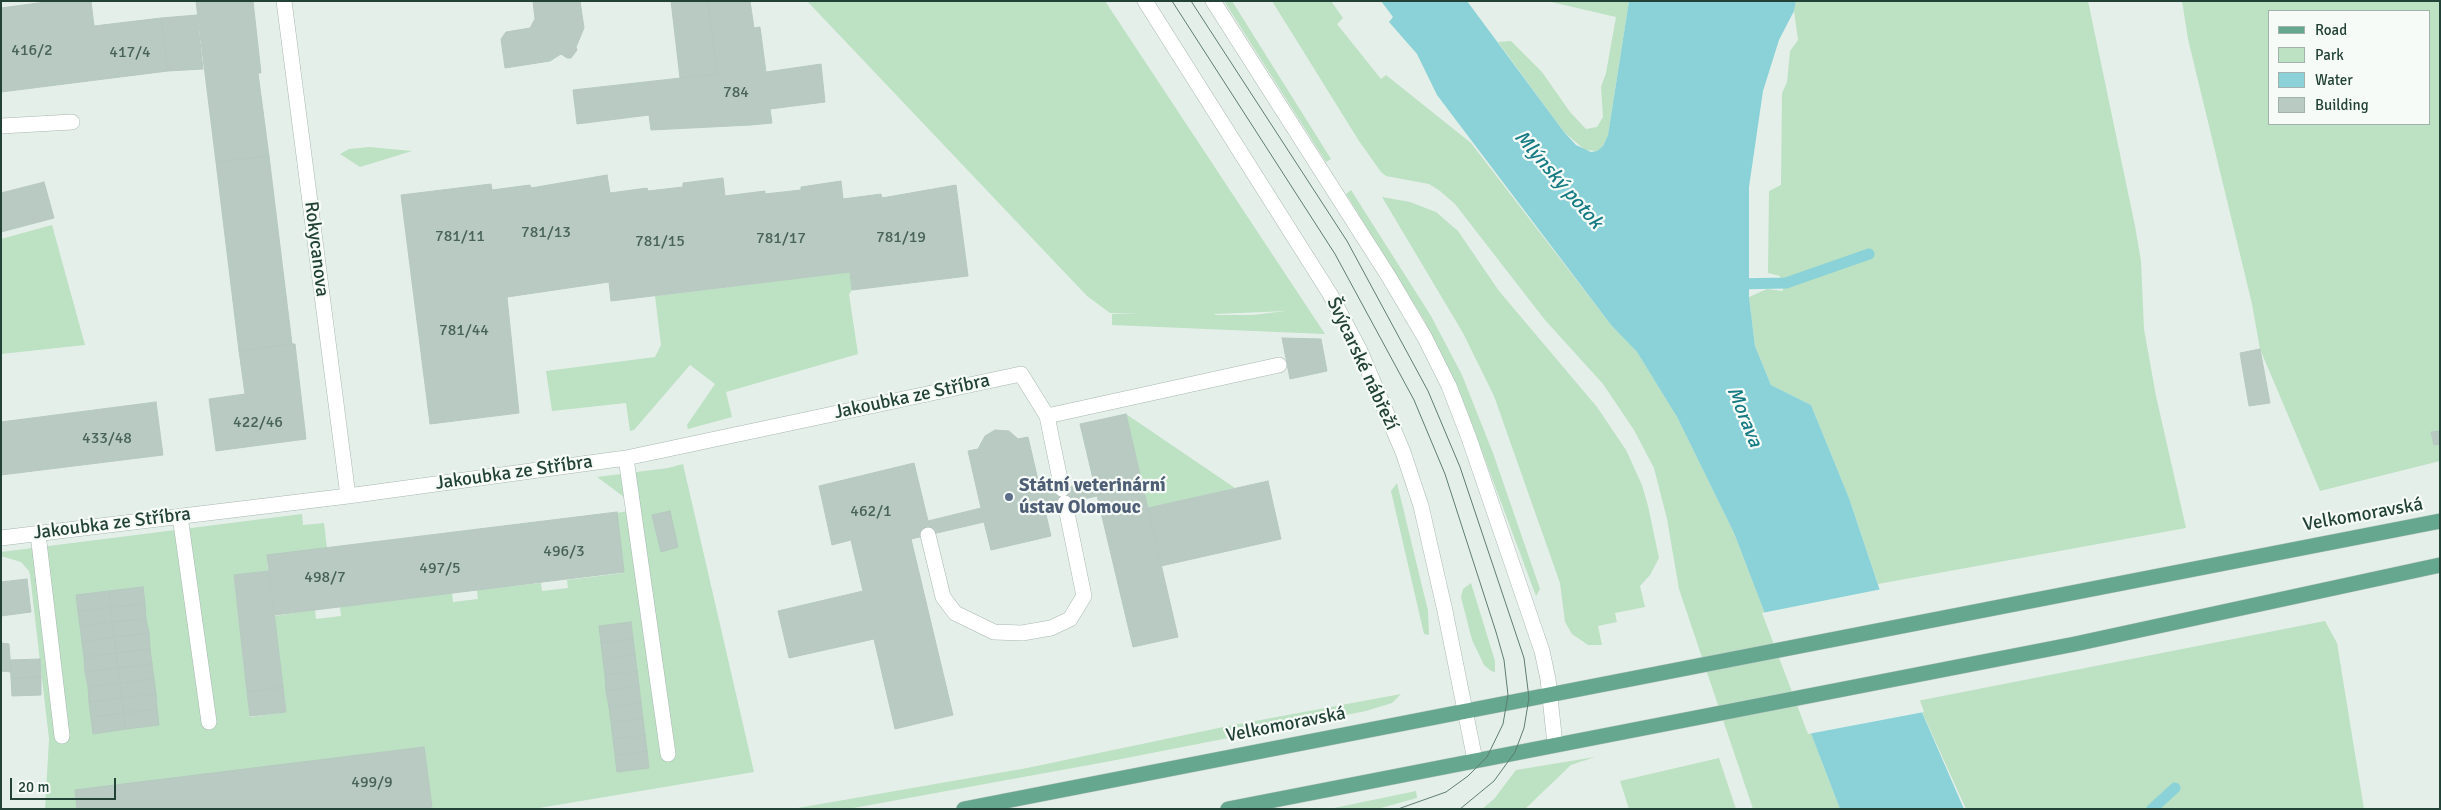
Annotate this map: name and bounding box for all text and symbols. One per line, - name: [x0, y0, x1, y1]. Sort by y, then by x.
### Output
- legend: [2268, 10, 2431, 125]
- text: Road: [2315, 21, 2347, 39]
- house number: 416/2: [11, 41, 53, 61]
- house number: 417/4: [109, 43, 151, 63]
- text: Park: [2315, 46, 2344, 64]
- text: Water: [2315, 71, 2353, 89]
- house number: 784: [723, 83, 749, 103]
- text: Building: [2315, 96, 2369, 114]
- water label: Mlýnský potok: [1509, 126, 1607, 234]
- street label: Rokycanova: [299, 200, 333, 298]
- house number: 781/13: [521, 223, 571, 243]
- house number: 781/11: [435, 227, 485, 247]
- house number: 781/19: [876, 228, 926, 248]
- house number: 781/17: [756, 229, 806, 249]
- house number: 781/15: [635, 232, 685, 252]
- street label: Švýcarské nábřeží: [1321, 294, 1403, 434]
- house number: 781/44: [439, 321, 489, 341]
- street label: Jakoubka ze Stříbra: [832, 369, 992, 425]
- water label: Morava: [1721, 383, 1767, 451]
- house number: 422/46: [233, 413, 283, 433]
- house number: 433/48: [82, 429, 132, 449]
- street label: Jakoubka ze Stříbra: [434, 451, 594, 495]
- place label: Státní veterinární ústav Olomouc: [1019, 475, 1166, 519]
- marker: Státní veterinární ústav Olomouc: [1003, 491, 1015, 503]
- street label: Velkomoravská: [2301, 493, 2425, 537]
- house number: 462/1: [850, 502, 892, 522]
- street label: Jakoubka ze Stříbra: [32, 503, 192, 545]
- house number: 496/3: [543, 542, 585, 562]
- house number: 497/5: [419, 559, 461, 579]
- house number: 498/7: [304, 568, 346, 588]
- street label: Velkomoravská: [1224, 702, 1348, 748]
- scale bar: [12, 768, 119, 800]
- house number: 499/9: [351, 773, 393, 793]
- text: 20 m: [18, 778, 49, 796]

